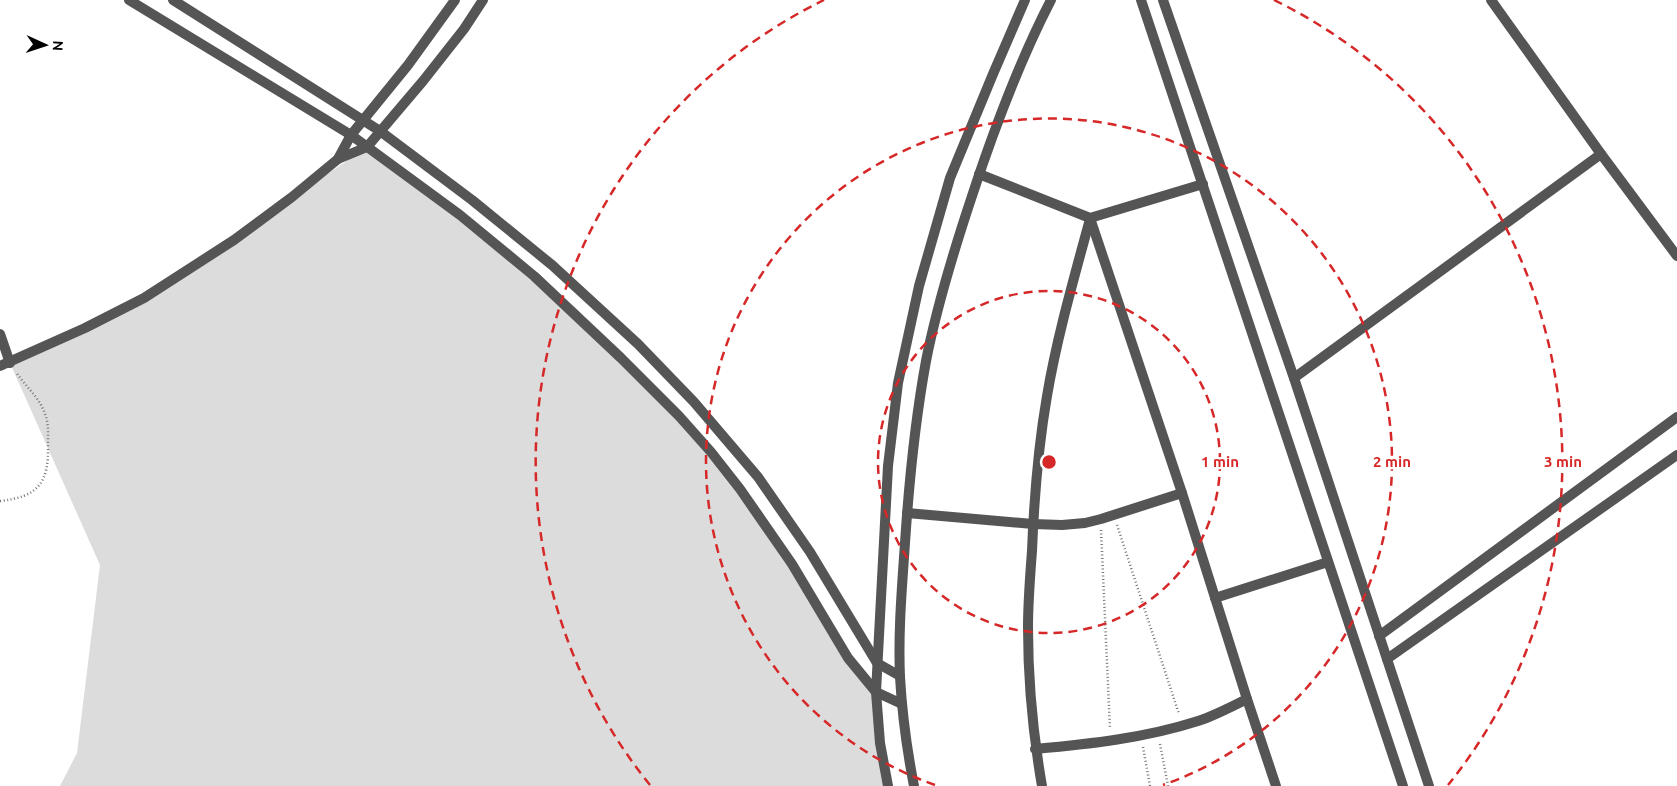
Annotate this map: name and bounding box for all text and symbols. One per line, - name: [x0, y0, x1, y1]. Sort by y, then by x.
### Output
- north arrow: [20, 20, 70, 70]
- text: N: [50, 40, 66, 51]
- centre of rings: [1040, 453, 1058, 471]
- text: 1 min: [1201, 453, 1239, 470]
- text: 2 min: [1373, 453, 1411, 470]
- text: 3 min: [1544, 453, 1582, 470]

